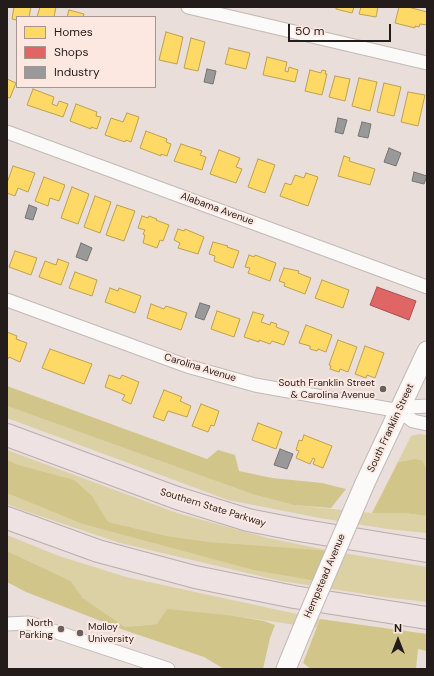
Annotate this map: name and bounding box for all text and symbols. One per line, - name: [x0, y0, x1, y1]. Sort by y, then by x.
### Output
- legend: [16, 16, 156, 88]
- scale bar: [290, 16, 393, 42]
- text: 50 m: [295, 23, 324, 39]
- text: Homes: [54, 24, 93, 40]
- text: Shops: [54, 44, 89, 60]
- text: Industry: [54, 64, 100, 80]
- street label: Alabama Avenue: [179, 190, 255, 228]
- street label: Carolina Avenue: [163, 351, 237, 385]
- place label: South Franklin Street & Carolina Avenue: [279, 377, 375, 400]
- street label: South Franklin Street: [365, 382, 417, 474]
- marker: South Franklin Street & Carolina Avenue: [378, 384, 388, 394]
- street label: Southern State Parkway: [159, 486, 267, 530]
- street label: Hempstead Avenue: [302, 532, 348, 620]
- place label: North Parking: [20, 617, 53, 640]
- north arrow: [378, 620, 418, 660]
- place label: Molloy University: [88, 621, 134, 644]
- text: N: [394, 621, 402, 635]
- marker: North Parking: [56, 624, 66, 634]
- marker: Molloy University: [75, 628, 85, 638]

